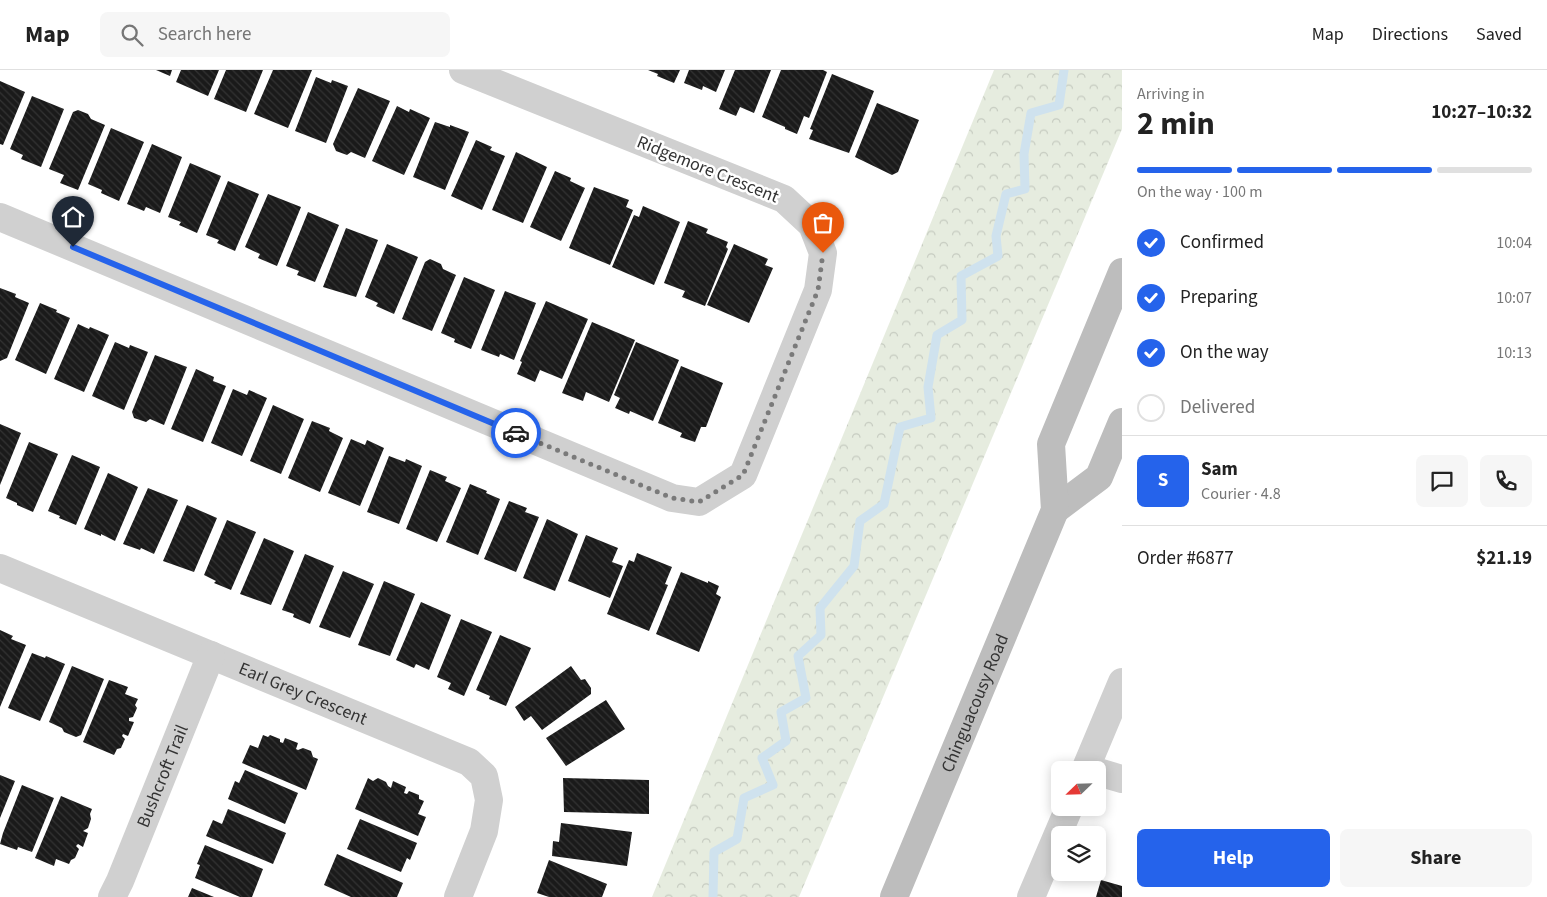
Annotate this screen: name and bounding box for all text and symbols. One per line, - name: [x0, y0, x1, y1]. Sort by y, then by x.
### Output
- search box: [100, 12, 450, 57]
- text: Map: [25, 17, 70, 52]
- icon: search: [118, 21, 146, 49]
- text: Search here: [158, 21, 251, 48]
- text: Map: [1312, 22, 1344, 47]
- text: Directions: [1372, 22, 1448, 47]
- text: Saved: [1476, 22, 1522, 47]
- text: Arriving in: [1137, 83, 1205, 105]
- text: 10:27–10:32: [1431, 99, 1532, 126]
- text: 2 min: [1137, 101, 1215, 147]
- street label: Ridgemore Crescent: [633, 130, 783, 209]
- text: On the way · 100 m: [1137, 181, 1262, 203]
- pin: [52, 196, 94, 247]
- pin: [802, 202, 844, 253]
- icon: home: [59, 203, 87, 231]
- icon: bag: [809, 209, 837, 237]
- icon: check: [1137, 229, 1165, 257]
- text: Confirmed: [1180, 229, 1264, 256]
- text: 10:04: [1496, 232, 1532, 254]
- icon: check: [1137, 284, 1165, 312]
- text: Preparing: [1180, 284, 1258, 311]
- text: 10:07: [1496, 287, 1532, 309]
- icon: check: [1137, 339, 1165, 367]
- text: On the way: [1180, 339, 1269, 366]
- text: 10:13: [1496, 342, 1532, 364]
- text: Delivered: [1180, 394, 1255, 421]
- courier: [491, 408, 541, 458]
- icon: car: [502, 419, 530, 447]
- button: chat: [1416, 455, 1468, 507]
- button: phone: [1480, 455, 1532, 507]
- text: Sam: [1201, 456, 1238, 483]
- text: S: [1158, 467, 1168, 494]
- text: Courier · 4.8: [1201, 483, 1281, 505]
- text: Order #6877: [1137, 545, 1234, 572]
- text: $21.19: [1476, 545, 1532, 572]
- street label: Chinguacousy Road: [935, 630, 1015, 776]
- street label: Earl Grey Crescent: [235, 656, 371, 732]
- street label: Bushcroft Trail: [131, 721, 195, 831]
- north arrow: [1051, 761, 1106, 816]
- map controls: [1051, 761, 1106, 881]
- button: layers: [1051, 826, 1106, 881]
- button: Help: [1137, 829, 1330, 887]
- button: Share: [1340, 829, 1532, 887]

